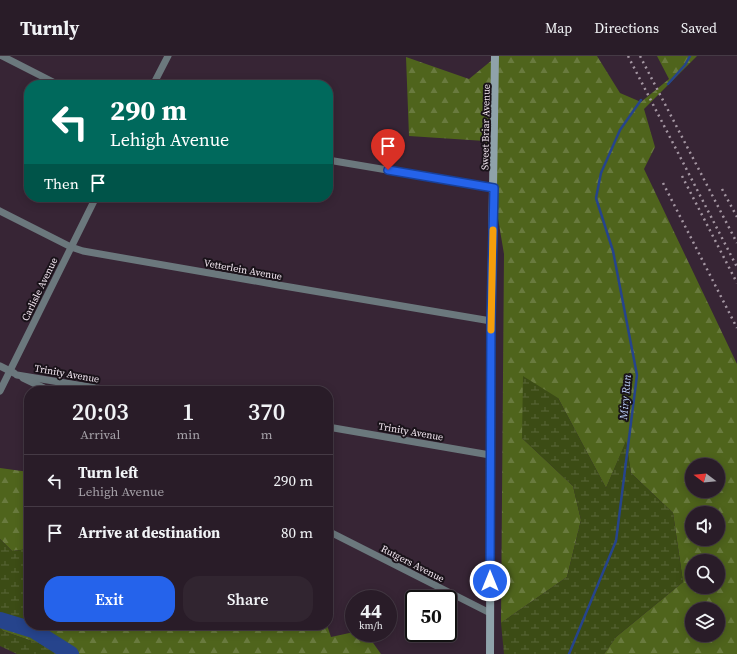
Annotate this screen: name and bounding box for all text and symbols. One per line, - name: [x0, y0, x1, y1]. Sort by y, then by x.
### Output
- text: Turnly: [20, 15, 79, 41]
- text: Map: [545, 18, 572, 38]
- text: Directions: [594, 18, 659, 38]
- text: Saved: [681, 18, 717, 38]
- street label: Sweet Briar Avenue: [478, 84, 493, 170]
- text: 290 m: [110, 91, 187, 129]
- icon: left: [44, 96, 96, 148]
- text: Lehigh Avenue: [110, 127, 229, 152]
- pin: [371, 129, 405, 170]
- icon: arrive: [377, 135, 399, 157]
- icon: arrive: [87, 172, 109, 194]
- text: Then: [44, 173, 79, 194]
- street label: Carlisle Avenue: [19, 255, 60, 323]
- street label: Vetterlein Avenue: [203, 256, 283, 283]
- street label: Trinity Avenue: [34, 361, 100, 386]
- water label: Miry Run: [616, 373, 635, 421]
- text: 20:03: [72, 395, 129, 428]
- text: 1: [182, 395, 195, 428]
- text: 370: [248, 395, 285, 428]
- street label: Trinity Avenue: [378, 419, 444, 444]
- text: Arrival: [80, 426, 120, 443]
- text: min: [177, 426, 200, 443]
- text: m: [261, 426, 272, 443]
- north arrow: [685, 458, 725, 498]
- map controls: [685, 458, 725, 642]
- text: Turn left: [78, 462, 138, 483]
- icon: left: [44, 470, 66, 492]
- text: 290 m: [273, 470, 313, 491]
- text: Lehigh Avenue: [78, 483, 164, 500]
- button: sound: [685, 506, 725, 546]
- icon: arrive: [44, 522, 66, 544]
- text: Arrive at destination: [78, 522, 220, 543]
- text: 80 m: [281, 522, 313, 543]
- street label: Rutgers Avenue: [379, 542, 447, 585]
- button: search: [685, 554, 725, 594]
- position arrow: [469, 560, 511, 602]
- button: Exit: [44, 576, 175, 622]
- button: Share: [183, 576, 313, 622]
- speed limit sign: 50: [405, 590, 457, 642]
- text: 44: [360, 597, 382, 625]
- button: layers: [685, 602, 725, 642]
- text: km/h: [359, 619, 383, 632]

